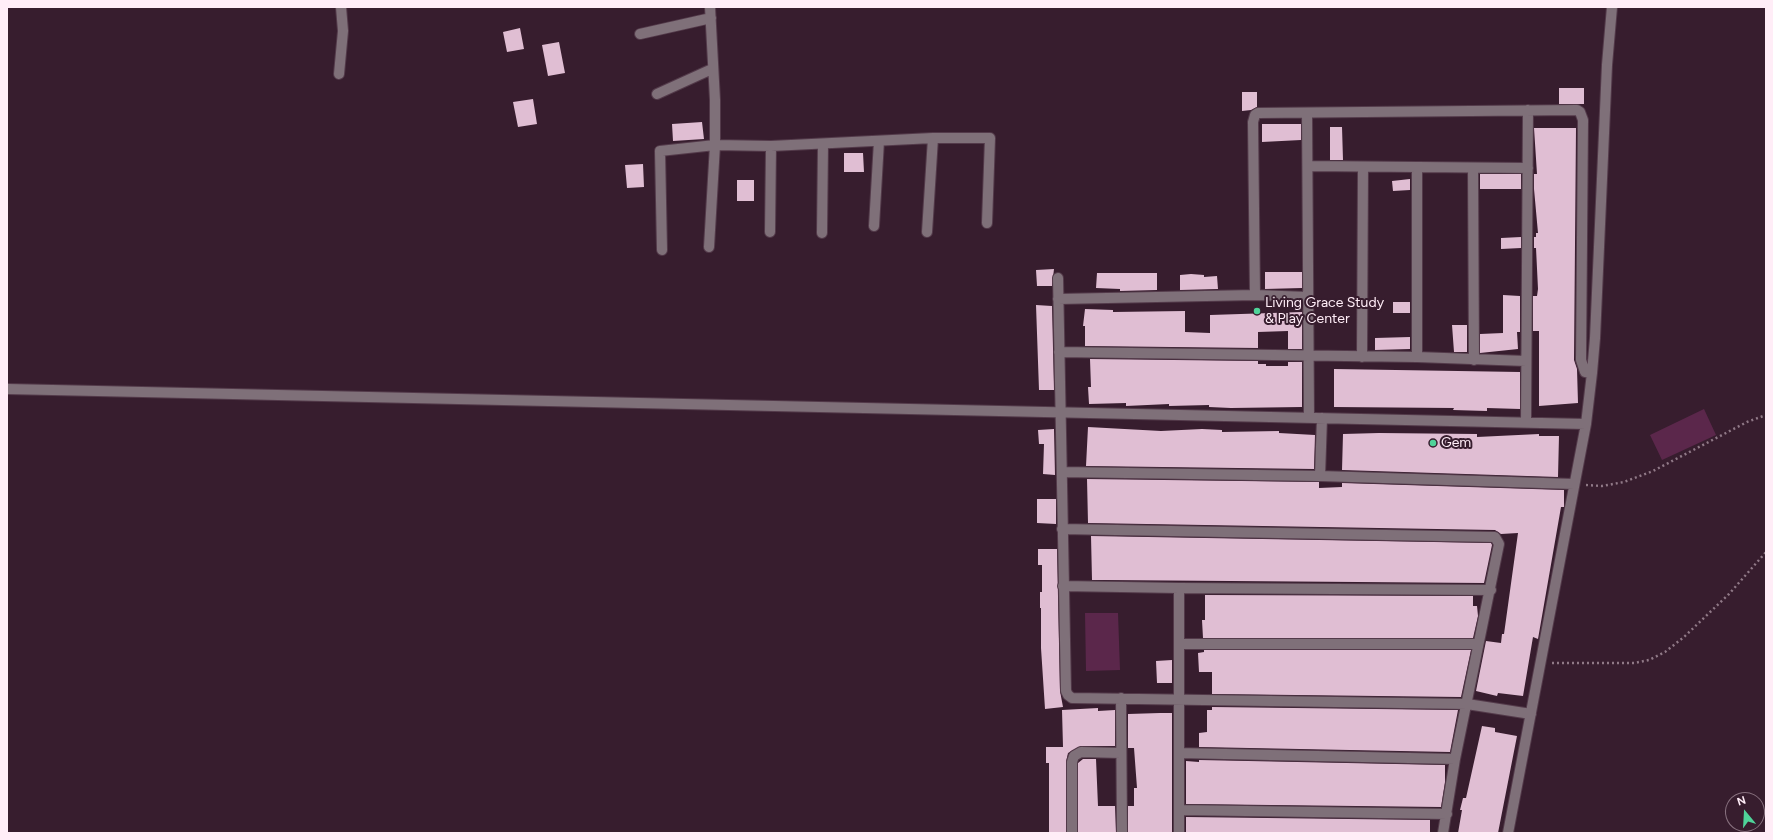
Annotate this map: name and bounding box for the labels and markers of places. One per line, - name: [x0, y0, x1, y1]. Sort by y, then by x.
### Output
- place label: Living Grace Study & Play Center: [1265, 295, 1384, 328]
- marker: Living Grace Study & Play Center: [1252, 306, 1262, 316]
- place label: Gem: [1441, 435, 1471, 451]
- marker: Gem: [1428, 438, 1438, 448]

